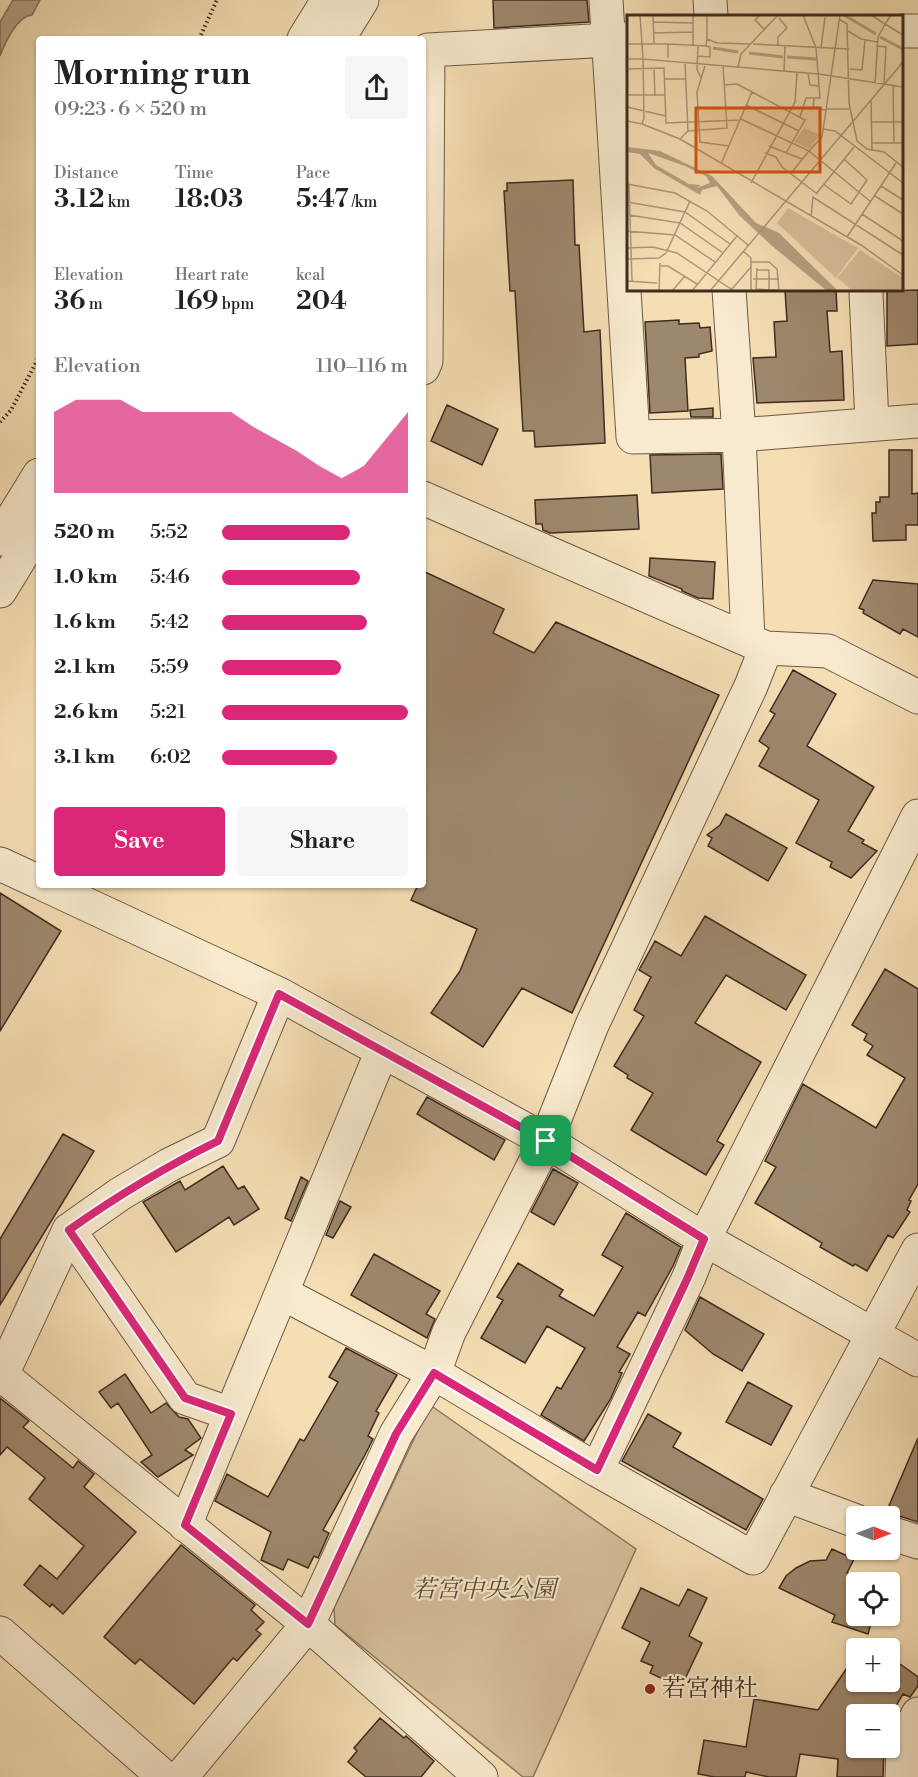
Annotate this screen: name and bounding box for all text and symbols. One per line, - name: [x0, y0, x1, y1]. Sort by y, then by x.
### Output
- inset map: [627, 15, 903, 291]
- text: Morning run: [54, 54, 251, 95]
- button: share: [345, 56, 408, 119]
- text: 09:23 · 6 × 520 m: [54, 97, 207, 122]
- text: Distance: [54, 163, 119, 183]
- text: Time: [175, 163, 214, 183]
- text: Pace: [296, 163, 330, 183]
- text: 3.12: [54, 183, 105, 215]
- text: 18:03: [175, 183, 243, 215]
- text: 5:47: [296, 183, 348, 215]
- text: km: [105, 192, 130, 212]
- text: /km: [348, 192, 377, 212]
- text: Elevation: [54, 265, 123, 285]
- text: Heart rate: [175, 265, 249, 285]
- text: kcal: [296, 265, 325, 285]
- text: 36: [54, 285, 85, 317]
- text: 169: [175, 285, 218, 317]
- text: 204: [296, 285, 347, 317]
- text: m: [85, 294, 103, 314]
- text: bpm: [218, 294, 254, 314]
- text: Elevation: [54, 354, 141, 379]
- text: 110–116 m: [316, 354, 408, 379]
- text: 520 m: [54, 520, 115, 545]
- text: 5:52: [150, 520, 188, 545]
- text: 1.0 km: [54, 565, 118, 590]
- text: 5:46: [150, 565, 190, 590]
- text: 1.6 km: [54, 610, 116, 635]
- text: 5:42: [150, 610, 189, 635]
- text: 2.1 km: [54, 655, 116, 680]
- text: 5:59: [150, 655, 189, 680]
- text: 2.6 km: [54, 700, 118, 725]
- text: 5:21: [150, 700, 186, 725]
- text: 3.1 km: [54, 745, 115, 770]
- text: 6:02: [150, 745, 191, 770]
- button: Save: [54, 807, 225, 876]
- button: Share: [237, 807, 408, 876]
- pin: [520, 1115, 571, 1166]
- icon: arrive: [529, 1124, 562, 1157]
- north arrow: [846, 1506, 900, 1560]
- map controls: [846, 1506, 900, 1758]
- button: locate: [846, 1572, 900, 1626]
- park label: 若宮中央公園: [412, 1575, 560, 1605]
- button: +: [846, 1638, 900, 1692]
- place label: 若宮神社: [662, 1674, 758, 1704]
- marker: 若宮神社: [643, 1682, 657, 1696]
- button: −: [846, 1704, 900, 1758]

